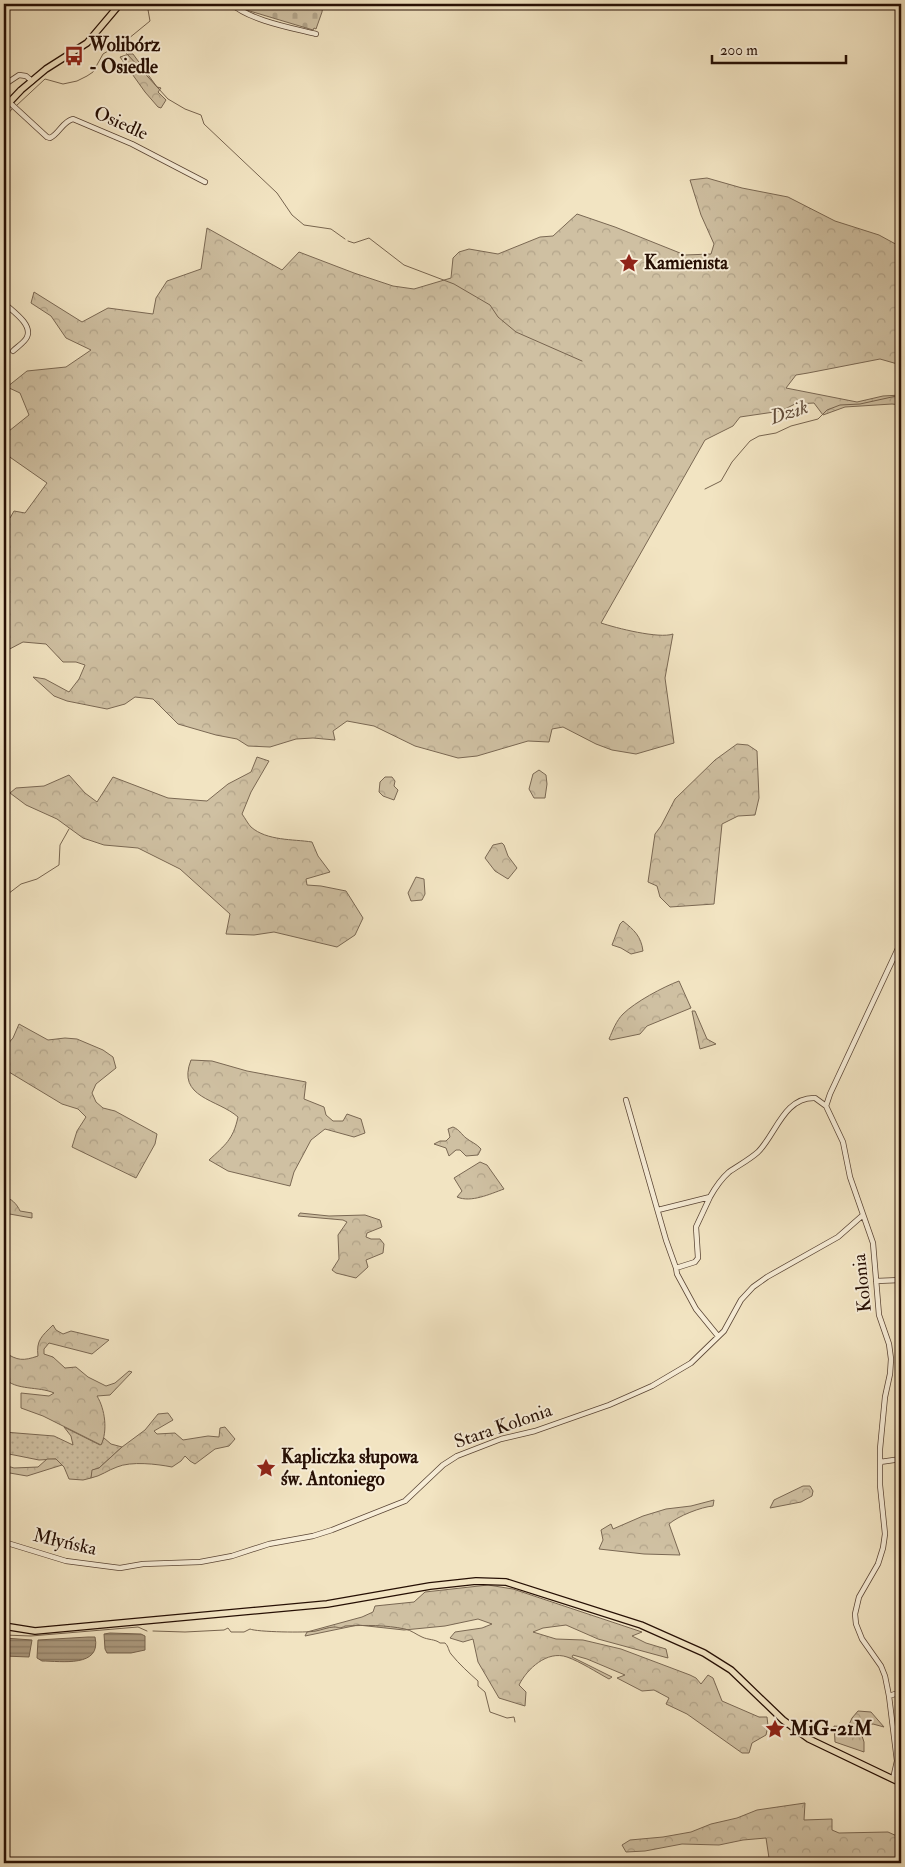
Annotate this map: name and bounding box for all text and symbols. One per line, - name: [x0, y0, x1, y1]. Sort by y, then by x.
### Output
- scale bar: [712, 32, 846, 64]
- place label: Wolibórz - Osiedle: [88, 33, 161, 79]
- text: 200 m: [720, 41, 758, 60]
- bus stop icon: Wolibórz - Osiedle: [63, 45, 85, 67]
- street label: Osiedle: [90, 100, 152, 146]
- place label: Kamienista: [644, 251, 729, 275]
- place icon: Kamienista: [618, 252, 640, 274]
- water label: Dzik: [766, 394, 811, 430]
- street label: Kolonia: [847, 1252, 877, 1313]
- street label: Stara Kolonia: [451, 1398, 555, 1454]
- place label: Kapliczka słupowa św. Antoniego: [281, 1445, 419, 1492]
- place icon: Kapliczka słupowa św. Antoniego: [255, 1457, 277, 1479]
- street label: Młyńska: [31, 1523, 99, 1561]
- place label: MiG-21M: [789, 1717, 873, 1741]
- place icon: MiG-21M: [764, 1718, 786, 1740]

